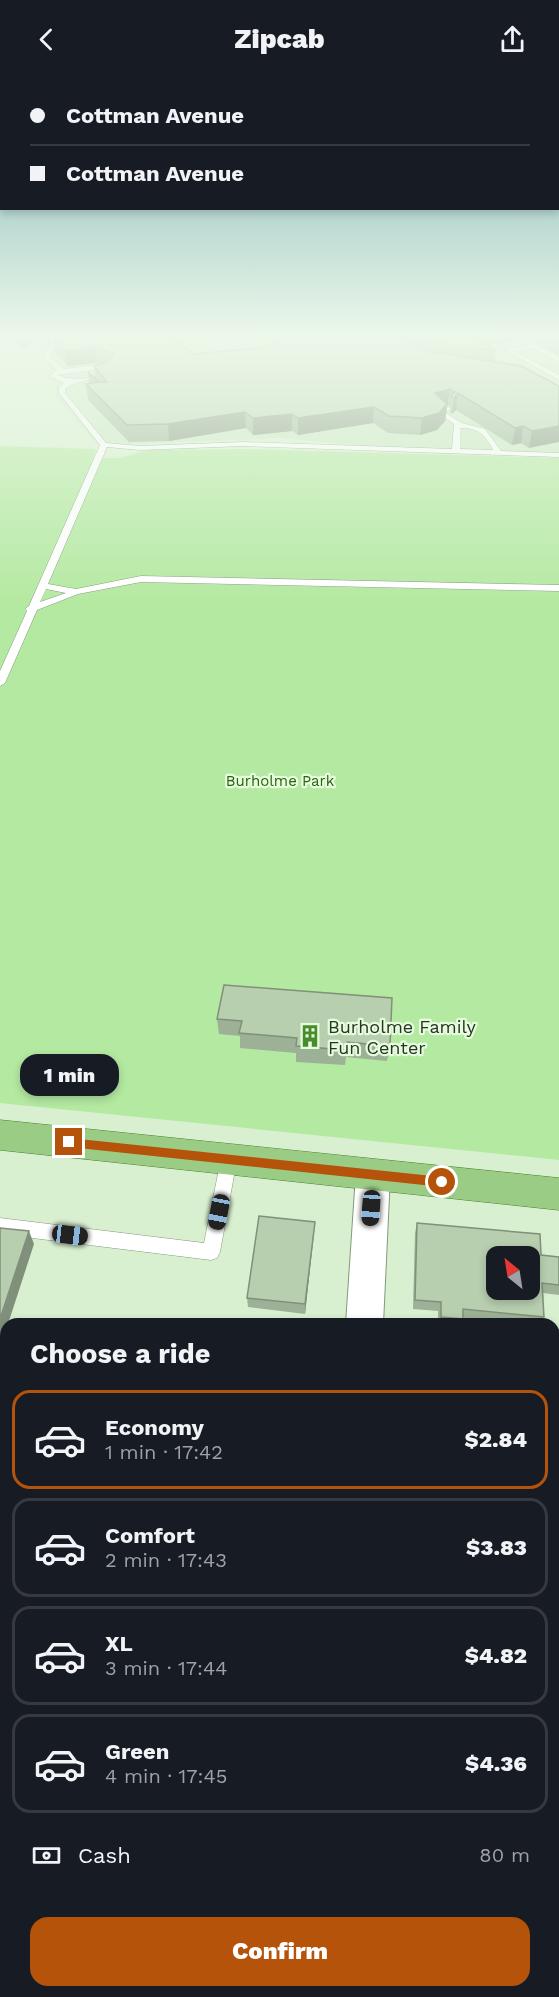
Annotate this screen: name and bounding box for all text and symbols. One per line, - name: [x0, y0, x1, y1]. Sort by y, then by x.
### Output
- icon: back: [30, 23, 63, 56]
- text: Zipcab: [234, 23, 325, 55]
- icon: share: [496, 23, 529, 56]
- text: Cottman Avenue: [66, 103, 244, 128]
- text: Cottman Avenue: [66, 161, 244, 186]
- park label: Burholme Park: [226, 772, 335, 790]
- place label: Burholme Family Fun Center: [328, 1016, 477, 1058]
- building icon: Burholme Family Fun Center: [297, 1023, 323, 1049]
- callout: 1 min: [20, 1055, 118, 1097]
- text: 1 min: [44, 1063, 95, 1087]
- route end: [55, 1128, 82, 1155]
- route start: [428, 1168, 455, 1195]
- car: [361, 1189, 381, 1227]
- car: [207, 1193, 231, 1231]
- car: [51, 1224, 89, 1246]
- north arrow: [486, 1246, 540, 1300]
- map controls: [486, 1246, 540, 1300]
- text: Choose a ride: [30, 1338, 210, 1370]
- icon: car: [33, 1413, 87, 1467]
- text: Economy: [105, 1415, 204, 1440]
- text: $2.84: [465, 1427, 527, 1452]
- text: 1 min · 17:42: [105, 1440, 223, 1464]
- icon: car: [33, 1521, 87, 1575]
- text: Comfort: [105, 1523, 195, 1548]
- text: $3.83: [466, 1535, 527, 1560]
- text: 2 min · 17:43: [105, 1548, 227, 1572]
- icon: car: [33, 1629, 87, 1683]
- text: XL: [105, 1631, 133, 1656]
- text: $4.82: [465, 1643, 527, 1668]
- text: 3 min · 17:44: [105, 1656, 227, 1680]
- icon: car: [33, 1737, 87, 1791]
- text: Green: [105, 1739, 169, 1764]
- text: $4.36: [465, 1751, 527, 1776]
- text: 4 min · 17:45: [105, 1764, 227, 1788]
- icon: cash: [30, 1839, 63, 1872]
- text: Cash: [78, 1843, 131, 1868]
- text: 80 m: [479, 1843, 530, 1867]
- button: Confirm: [30, 1917, 530, 1986]

